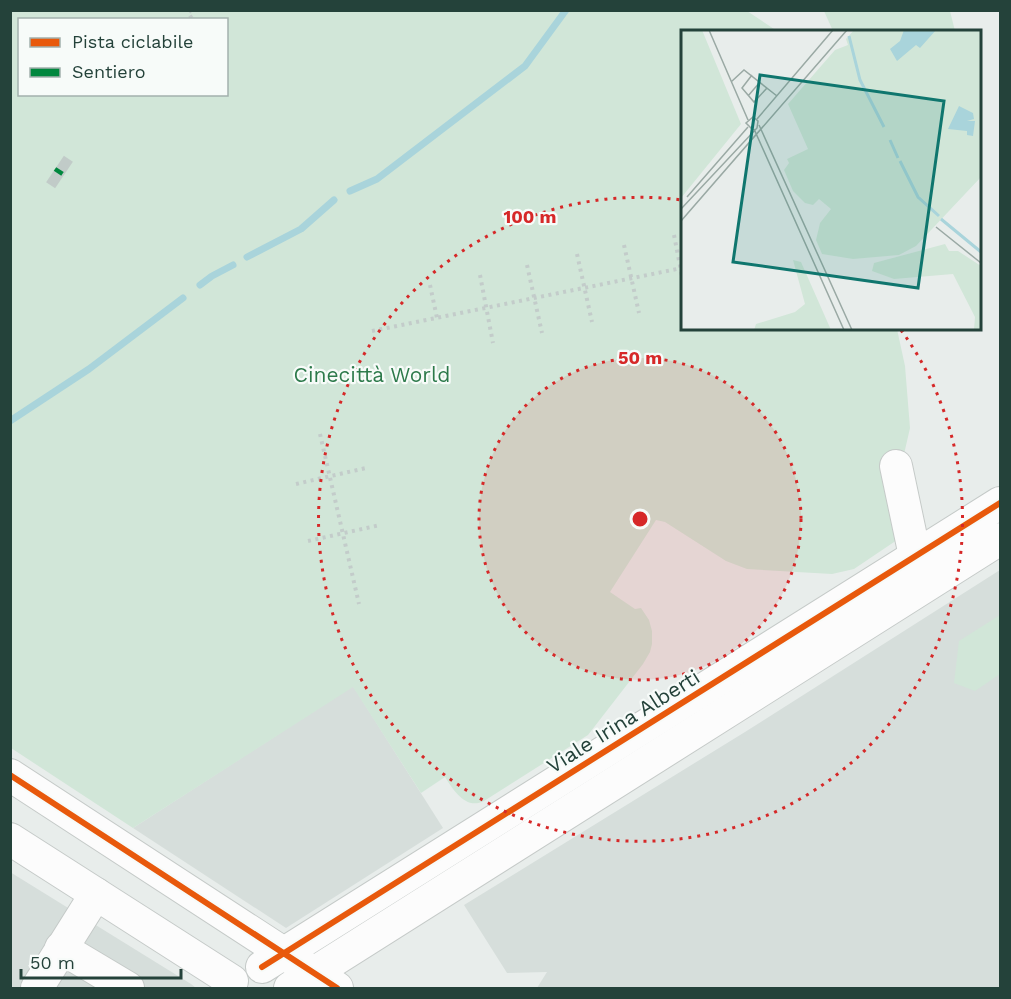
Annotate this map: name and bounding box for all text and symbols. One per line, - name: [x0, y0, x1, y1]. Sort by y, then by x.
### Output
- legend: [18, 18, 228, 96]
- inset map: [681, 30, 981, 330]
- text: Pista ciclabile: [72, 31, 193, 52]
- text: Sentiero: [72, 61, 146, 82]
- text: 100 m: [503, 206, 557, 227]
- text: 50 m: [618, 347, 662, 368]
- park label: Cinecittà World: [294, 362, 451, 387]
- centre of rings: [630, 509, 650, 529]
- street label: Viale Irina Alberti: [542, 664, 704, 778]
- scale bar: [21, 942, 182, 980]
- text: 50 m: [30, 952, 75, 973]

